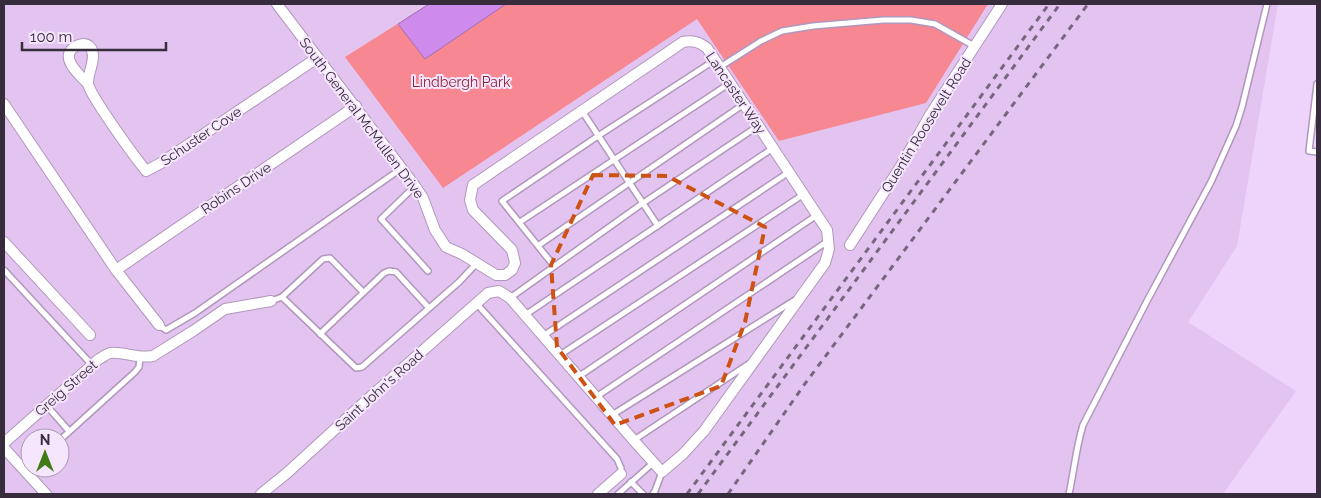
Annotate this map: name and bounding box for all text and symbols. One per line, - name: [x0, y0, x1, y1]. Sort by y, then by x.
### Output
- scale bar: [22, 20, 166, 52]
- text: 100 m: [30, 28, 72, 46]
- street label: South General McMullen Drive: [296, 34, 428, 202]
- street label: Lancaster Way: [703, 49, 770, 137]
- street label: Quentin Roosevelt Road: [878, 55, 974, 195]
- park label: Lindbergh Park: [412, 74, 511, 90]
- street label: Schuster Cove: [158, 103, 244, 169]
- street label: Robins Drive: [198, 159, 274, 217]
- street label: Saint John's Road: [332, 346, 426, 434]
- street label: Greig Street: [32, 356, 101, 419]
- north arrow: [20, 428, 70, 478]
- text: N: [40, 432, 50, 448]

